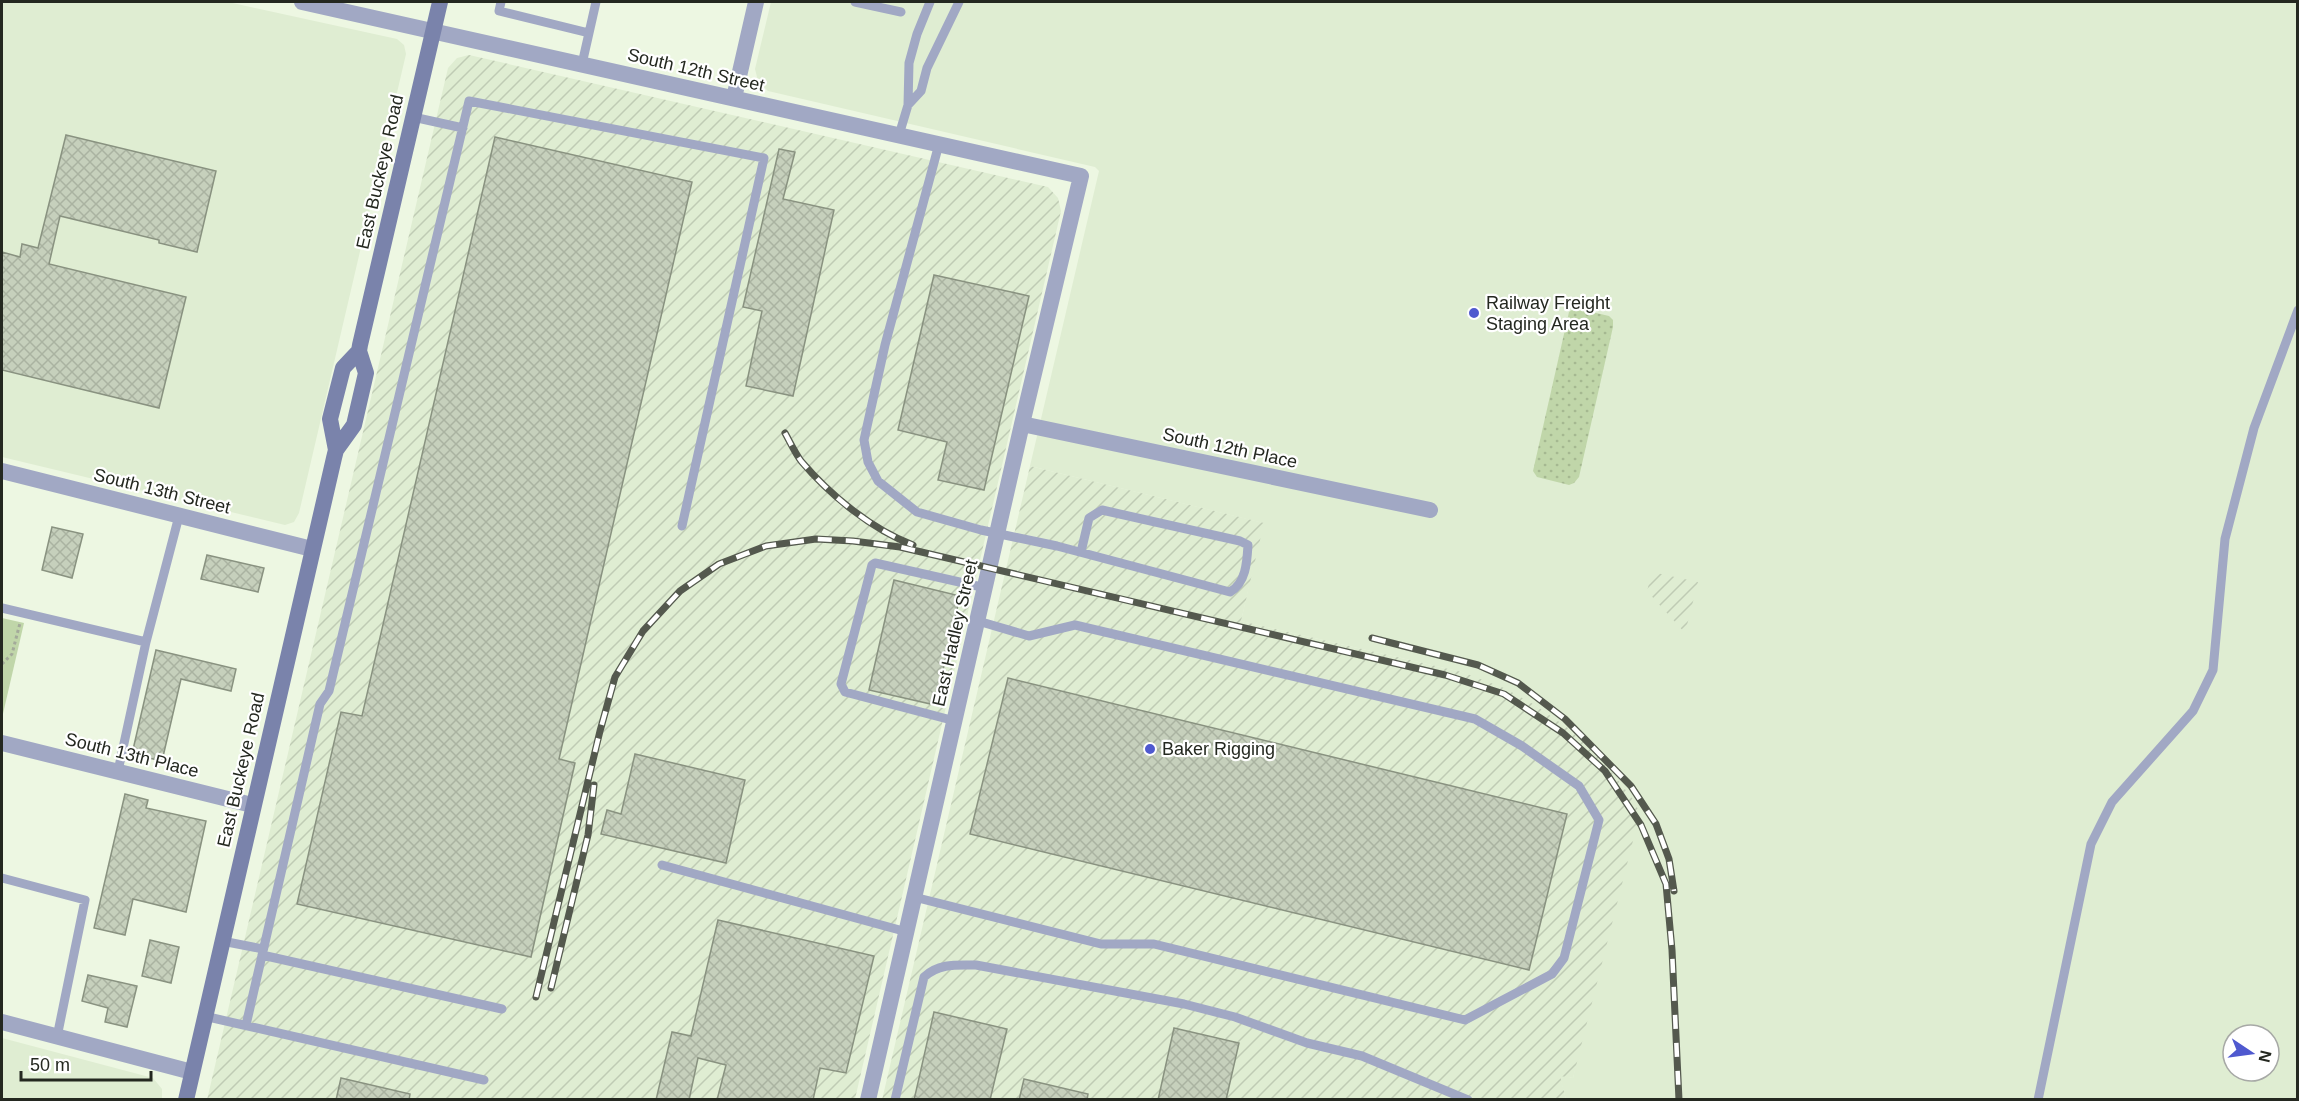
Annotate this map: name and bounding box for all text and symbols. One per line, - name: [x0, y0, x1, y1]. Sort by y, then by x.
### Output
- street label: South 12th Street: [625, 44, 767, 96]
- street label: East Buckeye Road: [352, 93, 408, 251]
- place label: Railway Freight Staging Area: [1486, 293, 1610, 334]
- marker: Railway Freight Staging Area: [1467, 306, 1481, 320]
- street label: South 12th Place: [1161, 424, 1299, 472]
- street label: South 13th Street: [92, 464, 232, 518]
- street label: East Hadley Street: [928, 558, 982, 708]
- street label: East Buckeye Road: [213, 691, 269, 849]
- street label: South 13th Place: [63, 729, 201, 781]
- place label: Baker Rigging: [1162, 739, 1275, 759]
- marker: Baker Rigging: [1143, 742, 1157, 756]
- north arrow: [2221, 1023, 2281, 1083]
- scale bar: [21, 1044, 152, 1082]
- text: N: [2256, 1049, 2275, 1064]
- text: 50 m: [30, 1055, 70, 1075]

